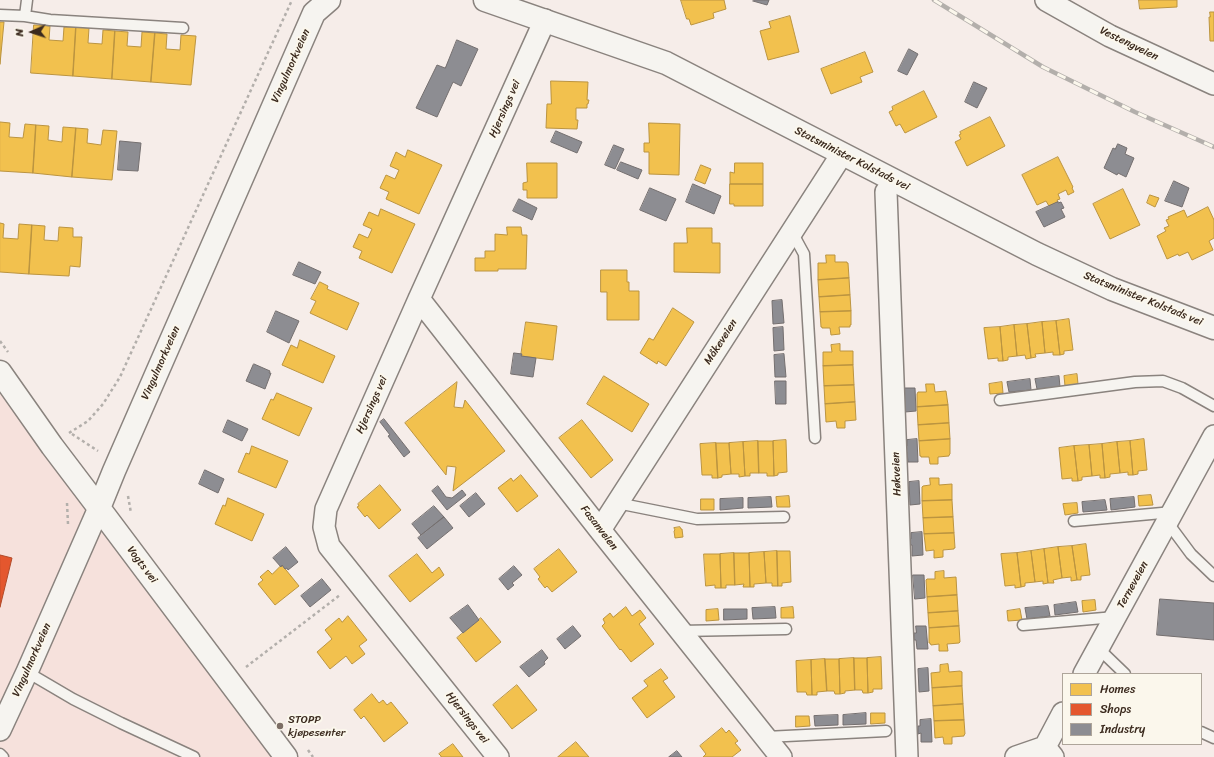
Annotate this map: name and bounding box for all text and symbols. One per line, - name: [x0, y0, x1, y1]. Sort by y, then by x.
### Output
- north arrow: [12, 12, 52, 52]
- street label: Vestengveien: [1098, 24, 1160, 64]
- street label: Vingulmorkveien: [269, 27, 313, 105]
- text: N: [10, 28, 29, 37]
- street label: Hjersings vei: [486, 78, 524, 140]
- street label: Statsminister Kolstads vei: [792, 124, 912, 194]
- street label: Statsminister Kolstads vei: [1082, 269, 1204, 329]
- street label: Måkeveien: [701, 317, 741, 367]
- street label: Vingulmorkveien: [139, 324, 183, 402]
- street label: Hjersings vei: [353, 374, 391, 436]
- street label: Høkveien: [890, 452, 904, 496]
- street label: Fasanveien: [577, 503, 621, 553]
- street label: Vogts vei: [124, 544, 160, 586]
- street label: Terneveien: [1115, 559, 1151, 611]
- street label: Vingulmorkveien: [10, 621, 54, 699]
- legend: [1062, 673, 1202, 745]
- text: Homes: [1100, 678, 1136, 700]
- street label: Hjersings vei: [443, 690, 491, 746]
- text: Shops: [1100, 698, 1131, 720]
- place label: STOPP kjøpesenter: [288, 713, 345, 739]
- text: Industry: [1100, 718, 1145, 740]
- marker: STOPP kjøpesenter: [275, 721, 285, 731]

